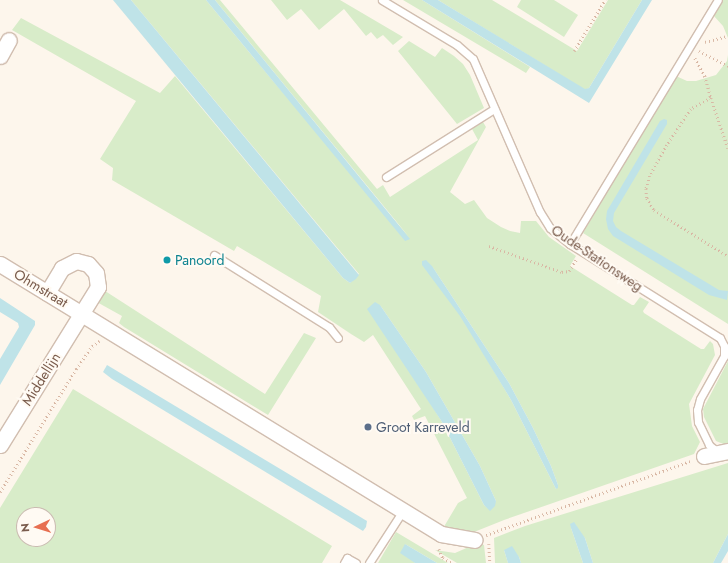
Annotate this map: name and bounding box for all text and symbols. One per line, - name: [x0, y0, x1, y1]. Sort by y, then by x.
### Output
- street label: Oude-Stationsweg: [548, 221, 646, 295]
- place label: Panoord: [175, 252, 224, 268]
- marker: Panoord: [162, 255, 172, 265]
- street label: Ohmstraat: [11, 265, 71, 311]
- street label: Middellijn: [18, 349, 64, 409]
- place label: Groot Karreveld: [376, 419, 470, 435]
- marker: Groot Karreveld: [363, 422, 373, 432]
- north arrow: [16, 507, 56, 547]
- text: N: [17, 523, 33, 533]

